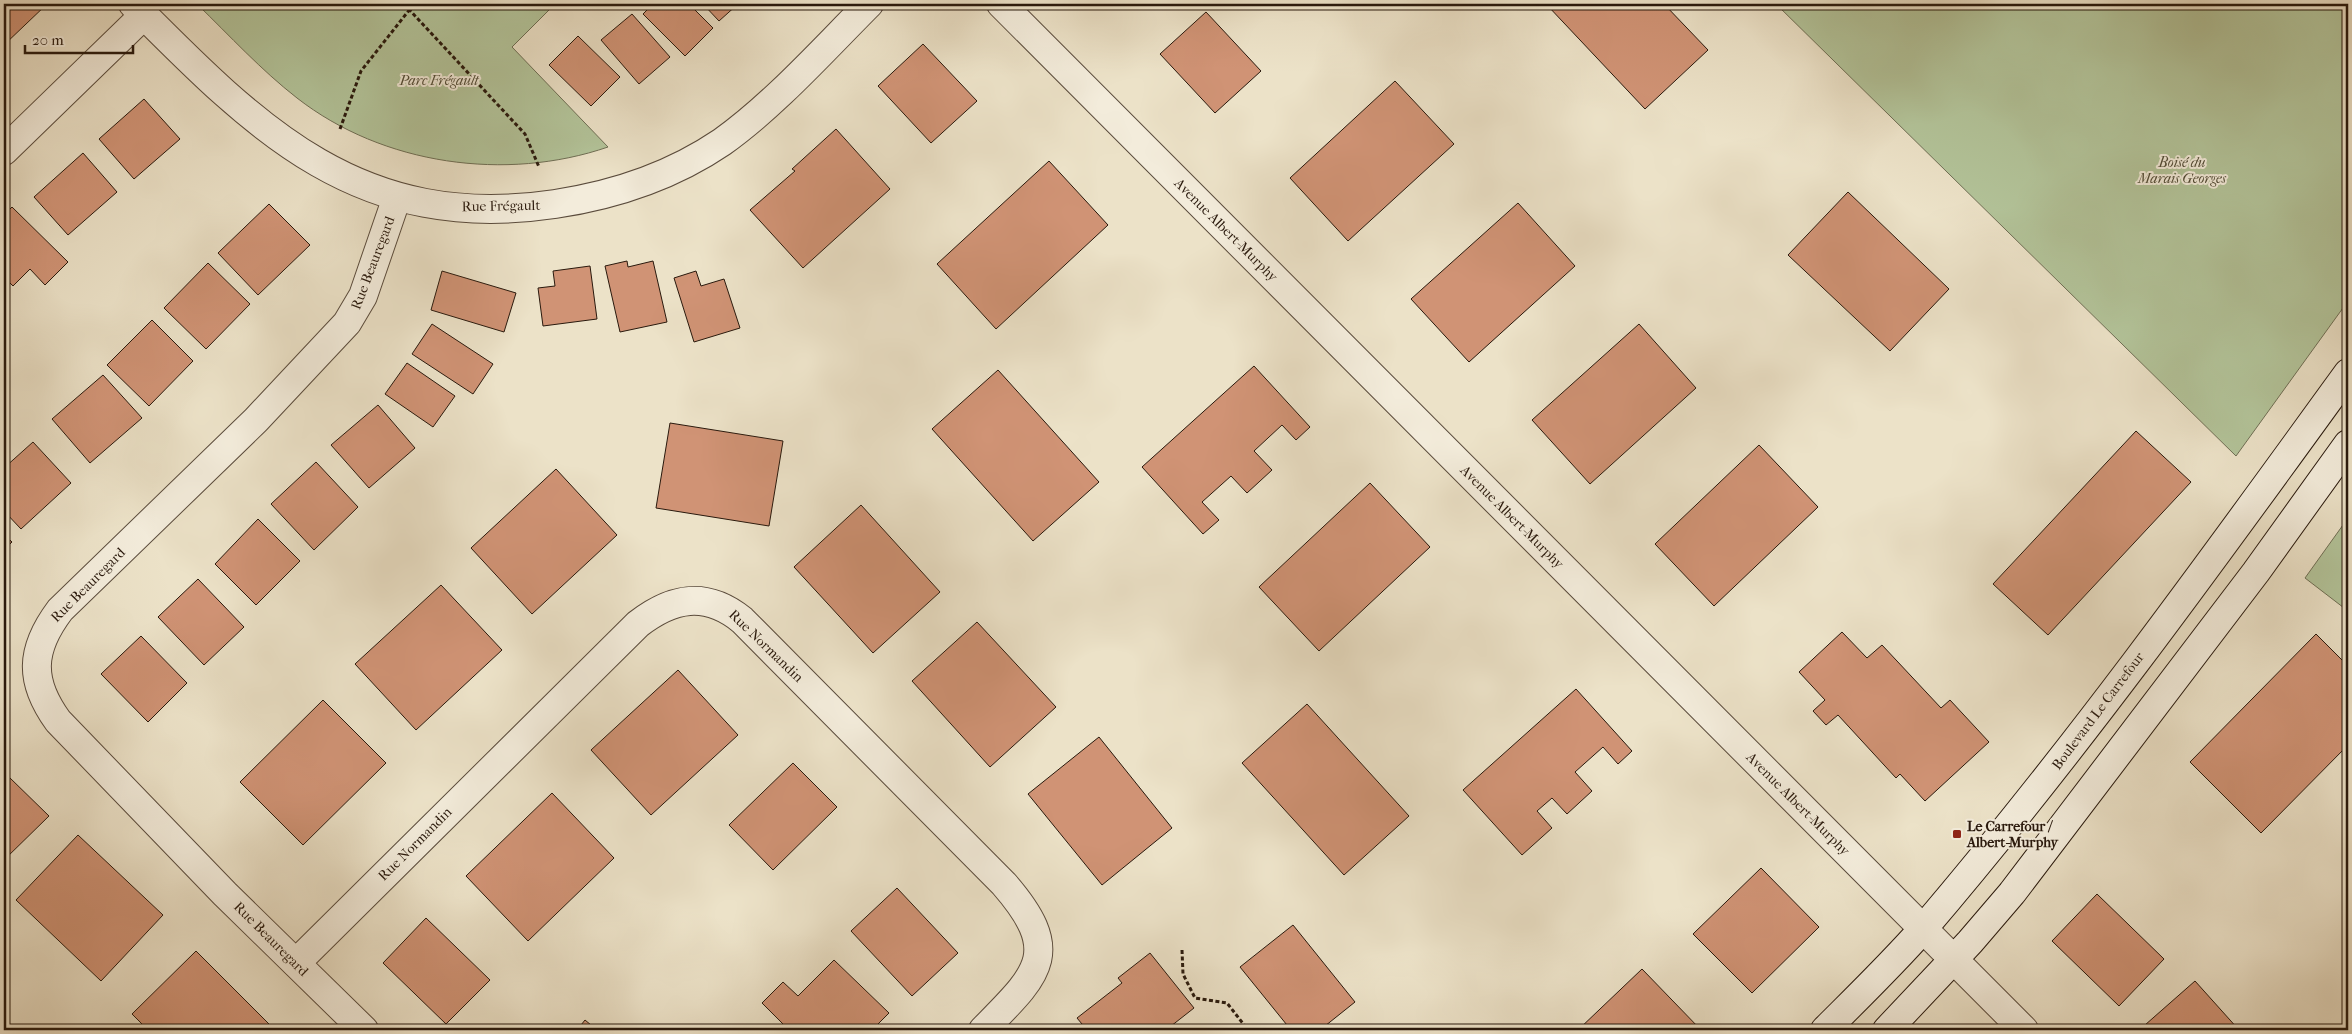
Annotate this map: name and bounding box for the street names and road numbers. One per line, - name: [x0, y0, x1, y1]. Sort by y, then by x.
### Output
- street label: Avenue Albert-Murphy: [1170, 174, 1282, 286]
- street label: Rue Frégault: [462, 197, 540, 215]
- street label: Rue Beauregard: [347, 214, 399, 312]
- street label: Avenue Albert-Murphy: [1456, 461, 1568, 573]
- street label: Rue Beauregard: [47, 544, 129, 626]
- street label: Rue Normandin: [725, 606, 807, 686]
- street label: Boulevard Le Carrefour: [2048, 649, 2148, 773]
- street label: Avenue Albert-Murphy: [1742, 748, 1854, 860]
- street label: Rue Normandin: [375, 804, 455, 884]
- street label: Rue Beauregard: [230, 898, 312, 980]

